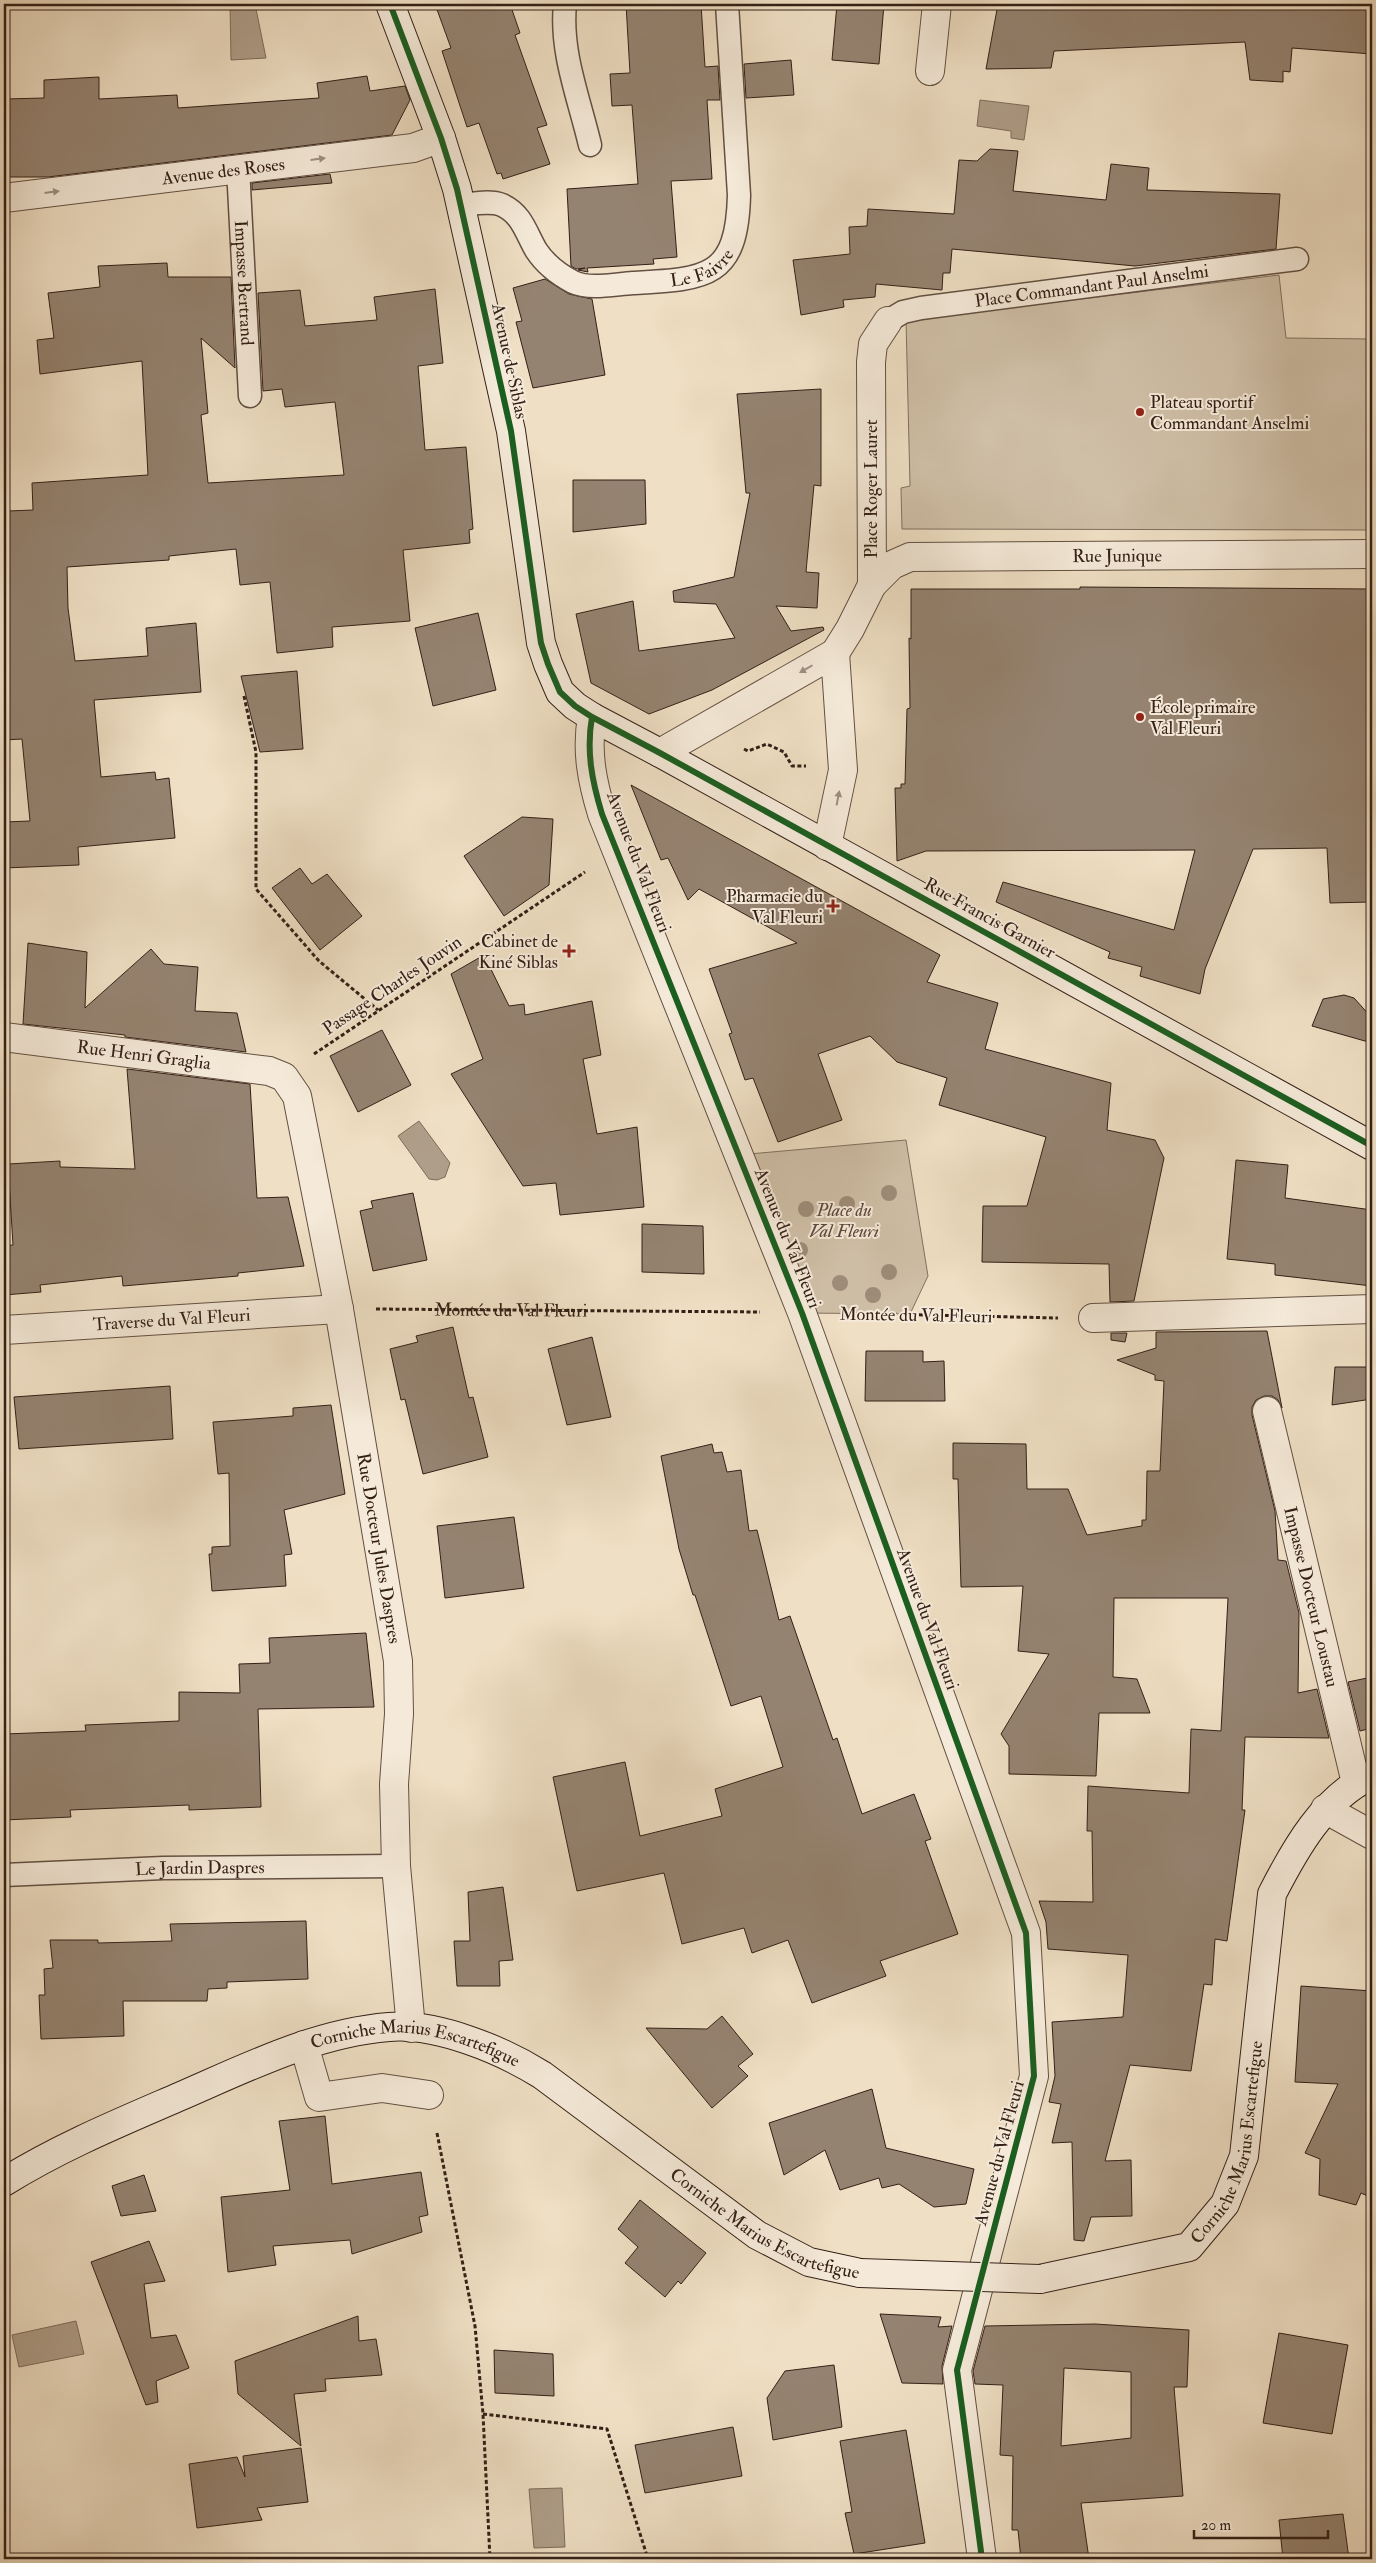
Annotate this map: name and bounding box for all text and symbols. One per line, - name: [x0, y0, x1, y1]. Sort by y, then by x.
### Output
- street label: Avenue des Roses: [160, 153, 286, 191]
- one-way arrow: [310, 155, 326, 163]
- one-way arrow: [44, 188, 60, 196]
- street label: Impasse Bertrand: [229, 220, 258, 346]
- street label: Le Faivre: [669, 245, 740, 292]
- street label: Place Commandant Paul Anselmi: [973, 260, 1210, 313]
- street label: Avenue de Siblas: [486, 300, 533, 421]
- place label: Plateau sportif Commandant Anselmi: [1150, 391, 1309, 435]
- marker: Plateau sportif Commandant Anselmi: [1134, 406, 1146, 418]
- street label: Place Roger Lauret: [860, 419, 883, 559]
- street label: Rue Junique: [1072, 544, 1162, 568]
- one-way arrow: [799, 665, 812, 674]
- place label: École primaire Val Fleuri: [1150, 696, 1256, 740]
- marker: École primaire Val Fleuri: [1134, 711, 1146, 723]
- street label: Avenue du Val Fleuri: [601, 788, 676, 936]
- one-way arrow: [834, 791, 842, 806]
- street label: Rue Francis Garnier: [920, 873, 1060, 964]
- place label: Pharmacie du Val Fleuri: [726, 885, 823, 929]
- marker: Pharmacie du Val Fleuri: [827, 900, 839, 912]
- street label: Passage Charles Jouvin: [318, 930, 466, 1040]
- place label: Cabinet de Kiné Siblas: [478, 930, 558, 974]
- marker: Cabinet de Kiné Siblas: [562, 944, 576, 958]
- street label: Rue Henri Graglia: [75, 1035, 213, 1076]
- street label: Avenue du Val Fleuri: [749, 1164, 826, 1312]
- park label: Place du Val Fleuri: [809, 1199, 879, 1243]
- street label: Montée du Val Fleuri: [434, 1298, 588, 1323]
- street label: Montée du Val Fleuri: [839, 1303, 993, 1328]
- street label: Traverse du Val Fleuri: [92, 1304, 251, 1336]
- street label: Rue Docteur Jules Daspres: [351, 1451, 406, 1645]
- street label: Impasse Docteur Loustau: [1278, 1504, 1344, 1690]
- street label: Avenue du Val Fleuri: [891, 1544, 964, 1693]
- street label: Le Jardin Daspres: [135, 1856, 265, 1881]
- street label: Corniche Marius Escartefigue: [308, 2015, 524, 2073]
- street label: Corniche Marius Escartefigue: [1186, 2039, 1268, 2249]
- street label: Avenue du Val Fleuri: [969, 2078, 1030, 2229]
- street label: Corniche Marius Escartefigue: [665, 2163, 862, 2285]
- scale bar: [1194, 2508, 1327, 2540]
- text: 20 m: [1201, 2516, 1231, 2535]

